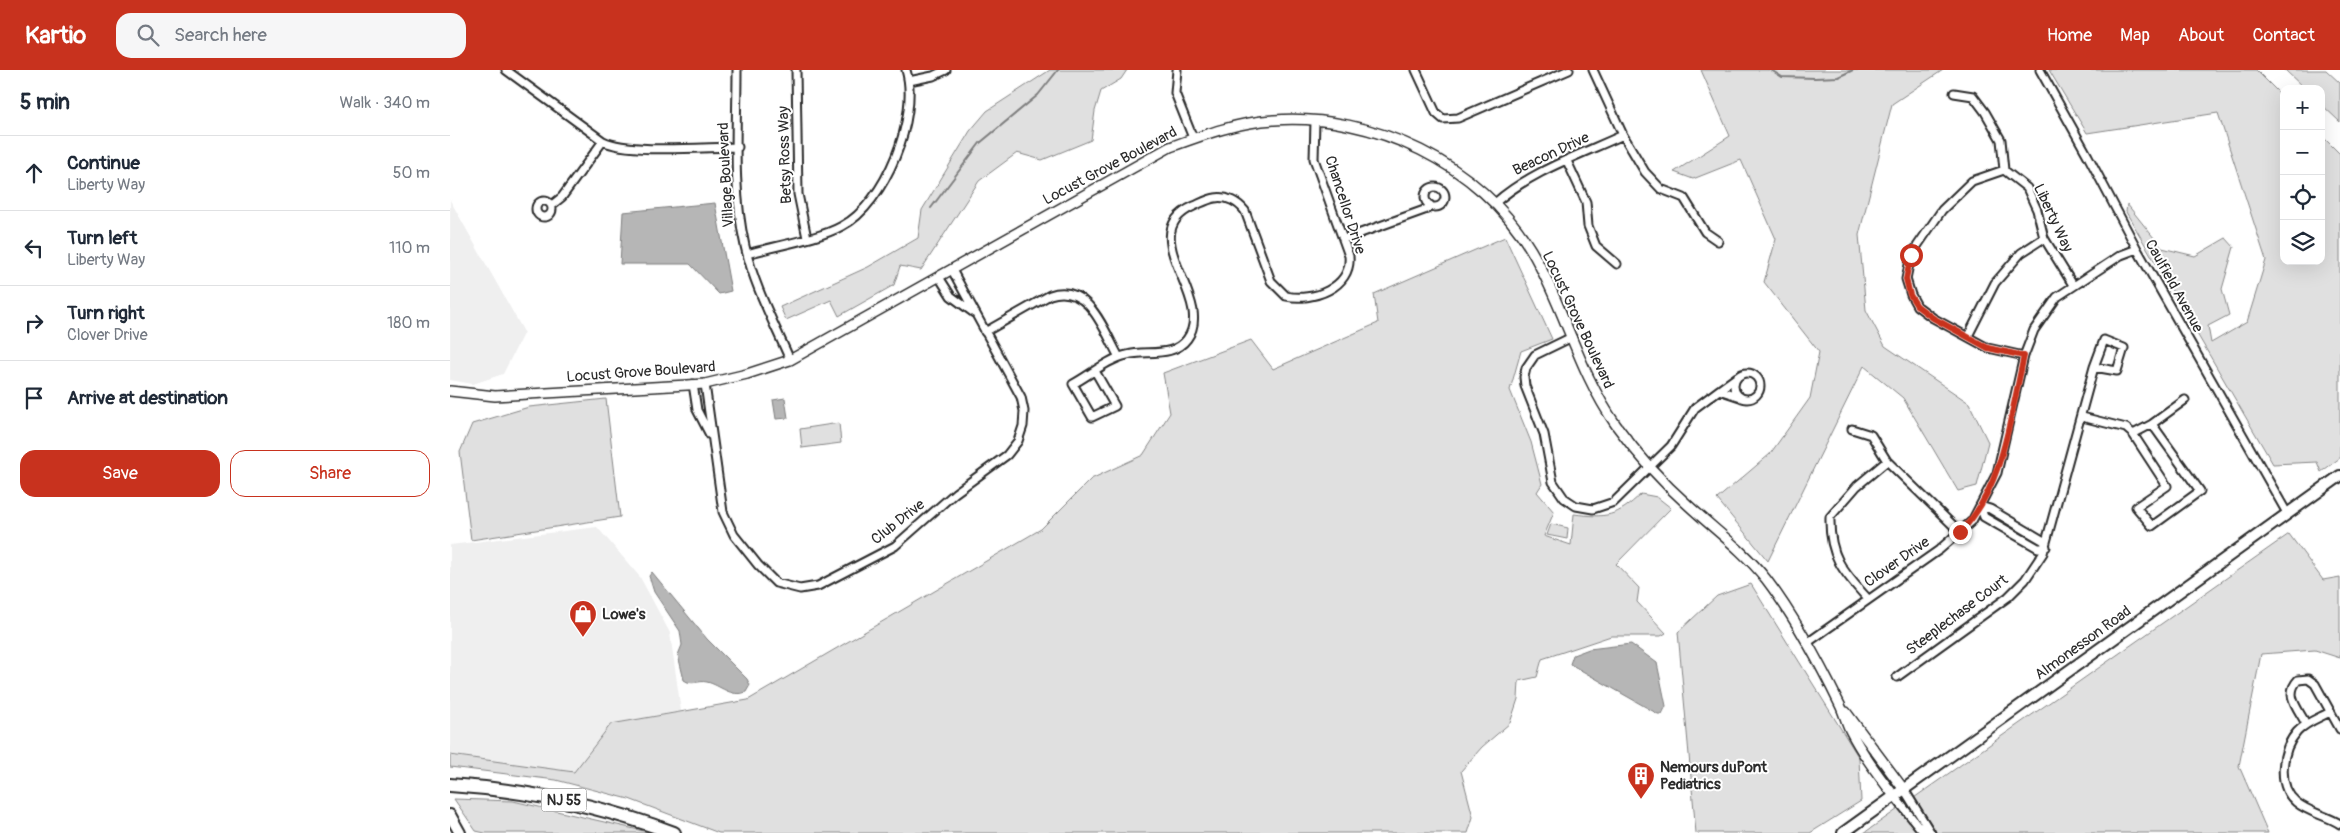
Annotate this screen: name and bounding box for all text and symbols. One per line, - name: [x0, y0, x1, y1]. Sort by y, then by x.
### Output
- search box: [116, 13, 466, 58]
- text: Kartio: [25, 21, 86, 50]
- icon: search: [134, 21, 162, 49]
- text: Search here: [174, 23, 267, 47]
- text: Home: [2047, 24, 2092, 47]
- text: Map: [2120, 24, 2150, 47]
- text: About: [2178, 24, 2224, 47]
- text: Contact: [2252, 24, 2315, 47]
- map controls: [2280, 85, 2325, 265]
- button: +: [2280, 85, 2325, 130]
- text: 5 min: [20, 89, 70, 116]
- text: Walk · 340 m: [339, 93, 430, 113]
- street label: Betsy Ross Way: [774, 105, 796, 204]
- street label: Village Boulevard: [714, 122, 738, 228]
- street label: Locust Grove Boulevard: [1040, 123, 1180, 209]
- street label: Beacon Drive: [1510, 128, 1593, 180]
- button: −: [2280, 130, 2325, 175]
- text: Continue: [67, 151, 140, 175]
- street label: Chancellor Drive: [1320, 153, 1370, 257]
- icon: ahead: [20, 159, 48, 187]
- text: 50 m: [393, 163, 430, 183]
- text: Liberty Way: [67, 175, 145, 195]
- button: locate: [2280, 175, 2325, 220]
- street label: Liberty Way: [2029, 181, 2077, 256]
- button: layers: [2280, 220, 2325, 265]
- text: Turn left: [67, 226, 137, 250]
- icon: left: [20, 234, 48, 262]
- street label: Caulfield Avenue: [2141, 236, 2208, 336]
- text: 110 m: [389, 238, 430, 258]
- route start: [1900, 244, 1923, 267]
- street label: Locust Grove Boulevard: [1538, 248, 1618, 392]
- text: Liberty Way: [67, 250, 145, 270]
- text: Turn right: [67, 301, 145, 325]
- icon: right: [20, 309, 48, 337]
- text: 180 m: [387, 313, 430, 333]
- text: Clover Drive: [67, 325, 148, 345]
- street label: Locust Grove Boulevard: [566, 357, 716, 387]
- icon: arrive: [20, 384, 48, 412]
- text: Arrive at destination: [67, 386, 228, 410]
- button: Save: [20, 450, 220, 497]
- button: Share: [230, 450, 430, 497]
- street label: Club Drive: [867, 495, 929, 549]
- route end: [1949, 521, 1972, 544]
- street label: Clover Drive: [1861, 532, 1934, 591]
- street label: Steeplechase Court: [1902, 570, 2013, 660]
- shop icon: Lowe's: [568, 599, 598, 638]
- street label: Almonesson Road: [2031, 602, 2135, 684]
- place label: Lowe's: [602, 605, 646, 624]
- place label: Nemours duPont Pediatrics: [1660, 758, 1768, 794]
- building icon: Nemours duPont Pediatrics: [1626, 761, 1656, 800]
- road number: NJ 55: [542, 788, 586, 812]

